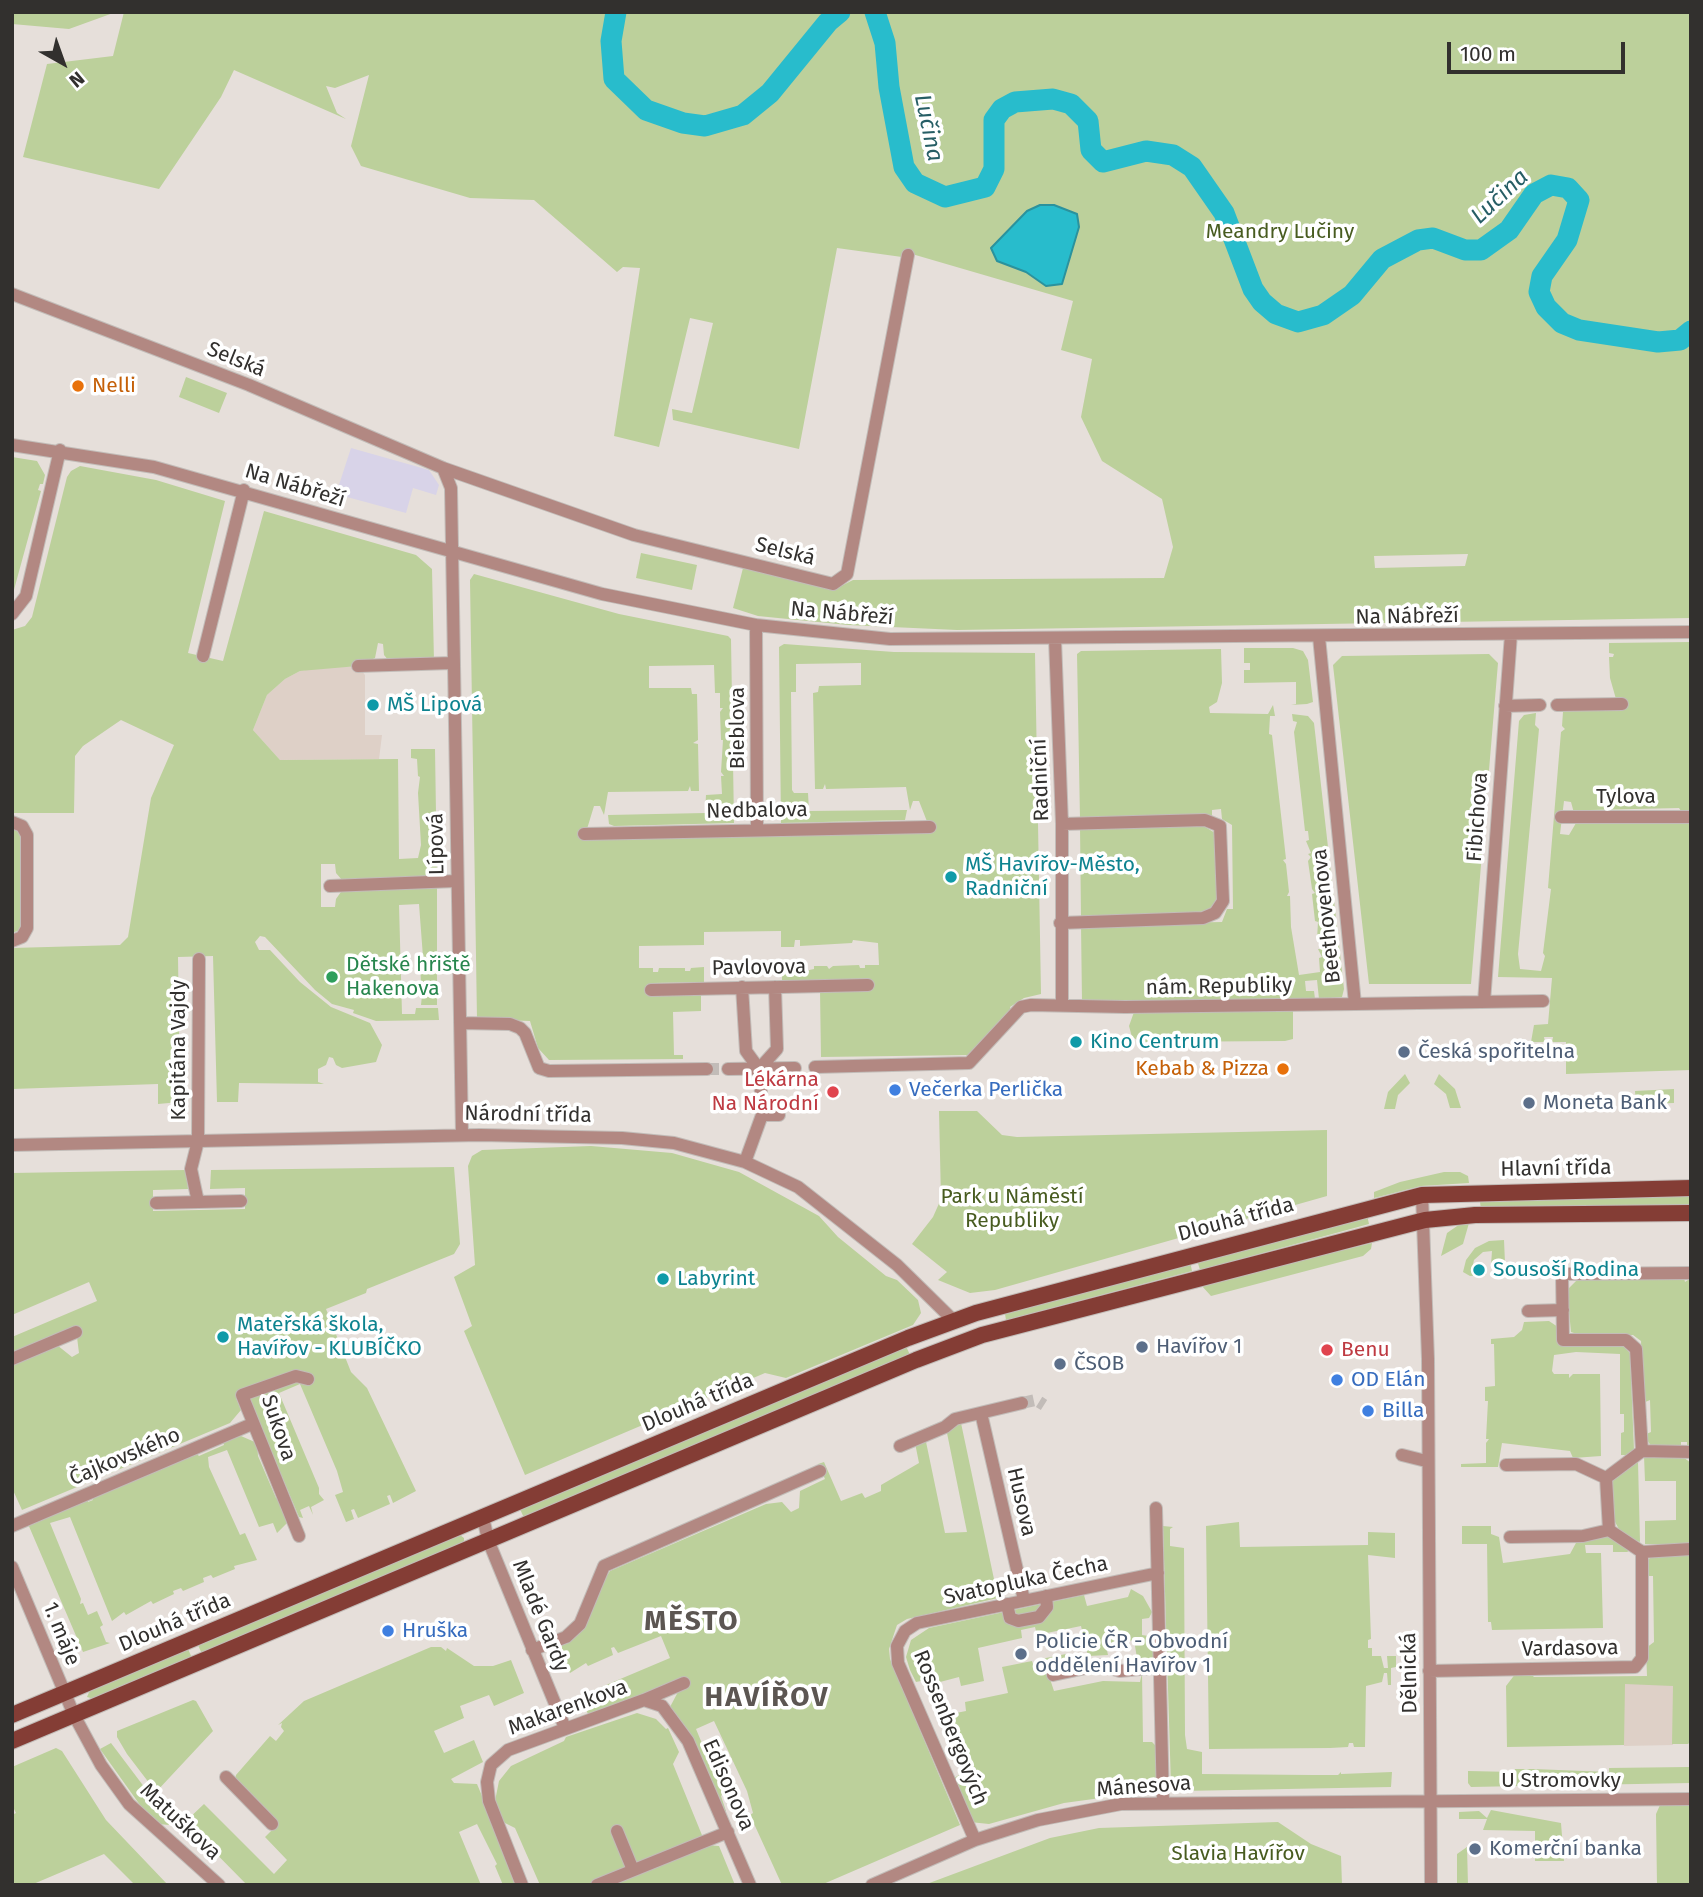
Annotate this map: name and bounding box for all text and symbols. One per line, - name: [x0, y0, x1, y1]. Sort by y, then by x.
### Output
- north arrow: [28, 28, 98, 98]
- scale bar: [1451, 28, 1630, 72]
- text: 100 m: [1460, 41, 1516, 67]
- text: N: [65, 67, 89, 92]
- water label: Lučina: [907, 92, 949, 164]
- water label: Lučina: [1466, 164, 1534, 230]
- park label: Meandry Lučiny: [1206, 219, 1354, 245]
- street label: Selská: [203, 337, 269, 383]
- place label: Nelli: [92, 373, 136, 399]
- marker: Nelli: [70, 378, 86, 394]
- street label: Na Nábřeží: [242, 459, 348, 513]
- street label: Selská: [752, 532, 818, 572]
- street label: Na Nábřeží: [789, 597, 895, 631]
- street label: Na Nábřeží: [1355, 603, 1459, 631]
- street label: Bieblova: [725, 687, 751, 769]
- place label: MŠ Lipová: [387, 692, 482, 718]
- marker: MŠ Lipová: [365, 697, 381, 713]
- street label: Radniční: [1027, 738, 1055, 822]
- street label: Fibichova: [1462, 771, 1494, 863]
- street label: Tylova: [1596, 784, 1656, 810]
- street label: Nedbalova: [706, 798, 808, 824]
- street label: Lípová: [424, 813, 450, 875]
- street label: Beethovenova: [1307, 847, 1347, 985]
- place label: MŠ Havířov-Město, Radniční: [965, 852, 1140, 902]
- marker: MŠ Havířov-Město, Radniční: [943, 869, 959, 885]
- place label: Dětské hřiště Hakenova: [346, 952, 471, 1002]
- street label: Pavlovova: [712, 955, 806, 981]
- marker: Dětské hřiště Hakenova: [324, 969, 340, 985]
- street label: nám. Republiky: [1146, 973, 1292, 1001]
- street label: Kapitána Vajdy: [166, 979, 192, 1121]
- place label: Kino Centrum: [1090, 1029, 1219, 1055]
- marker: Kino Centrum: [1068, 1034, 1084, 1050]
- place label: Česká spořitelna: [1418, 1039, 1575, 1065]
- marker: Česká spořitelna: [1396, 1044, 1412, 1060]
- place label: Kebab & Pizza: [1135, 1056, 1269, 1082]
- marker: Kebab & Pizza: [1275, 1061, 1291, 1077]
- place label: Lékárna Na Národní: [711, 1067, 819, 1117]
- place label: Večerka Perlička: [909, 1077, 1063, 1103]
- marker: Večerka Perlička: [887, 1082, 903, 1098]
- marker: Lékárna Na Národní: [825, 1084, 841, 1100]
- place label: Moneta Bank: [1543, 1090, 1667, 1116]
- marker: Moneta Bank: [1521, 1095, 1537, 1111]
- street label: Národní třída: [464, 1101, 592, 1129]
- street label: Hlavní třída: [1500, 1155, 1612, 1183]
- park label: Park u Náměstí Republiky: [940, 1184, 1084, 1234]
- street label: Dlouhá třída: [1175, 1192, 1297, 1248]
- place label: Sousoší Rodina: [1493, 1257, 1639, 1283]
- marker: Sousoší Rodina: [1471, 1262, 1487, 1278]
- place label: Labyrint: [677, 1266, 755, 1292]
- marker: Labyrint: [655, 1271, 671, 1287]
- place label: Mateřská škola, Havířov - KLUBÍČKO: [237, 1312, 422, 1362]
- marker: Mateřská škola, Havířov - KLUBÍČKO: [215, 1329, 231, 1345]
- place label: Havířov 1: [1156, 1334, 1242, 1360]
- place label: Benu: [1341, 1337, 1390, 1363]
- marker: Havířov 1: [1134, 1339, 1150, 1355]
- marker: Benu: [1319, 1342, 1335, 1358]
- place label: ČSOB: [1074, 1351, 1124, 1377]
- marker: ČSOB: [1052, 1356, 1068, 1372]
- place label: OD Elán: [1351, 1367, 1425, 1393]
- street label: Dlouhá třída: [638, 1368, 758, 1438]
- marker: OD Elán: [1329, 1372, 1345, 1388]
- street label: Sukova: [255, 1392, 301, 1464]
- place label: Billa: [1382, 1398, 1424, 1424]
- marker: Billa: [1360, 1403, 1376, 1419]
- street label: Čajkovského: [66, 1422, 184, 1492]
- street label: Husova: [1001, 1465, 1041, 1539]
- street label: Svatopluka Čecha: [942, 1551, 1110, 1611]
- street label: Mladé Gardy: [506, 1556, 574, 1676]
- street label: Dlouhá třída: [115, 1588, 235, 1658]
- street label: 1. máje: [37, 1599, 85, 1669]
- district label: MĚSTO: [645, 1605, 739, 1639]
- place label: Hruška: [402, 1618, 468, 1644]
- marker: Hruška: [380, 1623, 396, 1639]
- place label: Policie ČR - Obvodní oddělení Havířov 1: [1035, 1629, 1228, 1679]
- street label: Dělnická: [1397, 1632, 1423, 1714]
- street label: Vardasova: [1521, 1636, 1619, 1662]
- marker: Policie ČR - Obvodní oddělení Havířov 1: [1013, 1646, 1029, 1662]
- street label: Rossenbergových: [907, 1647, 993, 1809]
- street label: Makarenkova: [505, 1675, 631, 1741]
- district label: HAVÍŘOV: [705, 1681, 829, 1715]
- street label: Edisonova: [697, 1735, 759, 1835]
- street label: U Stromovky: [1501, 1768, 1621, 1794]
- street label: Mánesova: [1096, 1771, 1192, 1803]
- street label: Matuškova: [134, 1778, 226, 1866]
- place label: Komerční banka: [1489, 1836, 1642, 1862]
- park label: Slavia Havířov: [1171, 1841, 1305, 1867]
- marker: Komerční banka: [1467, 1841, 1483, 1857]

